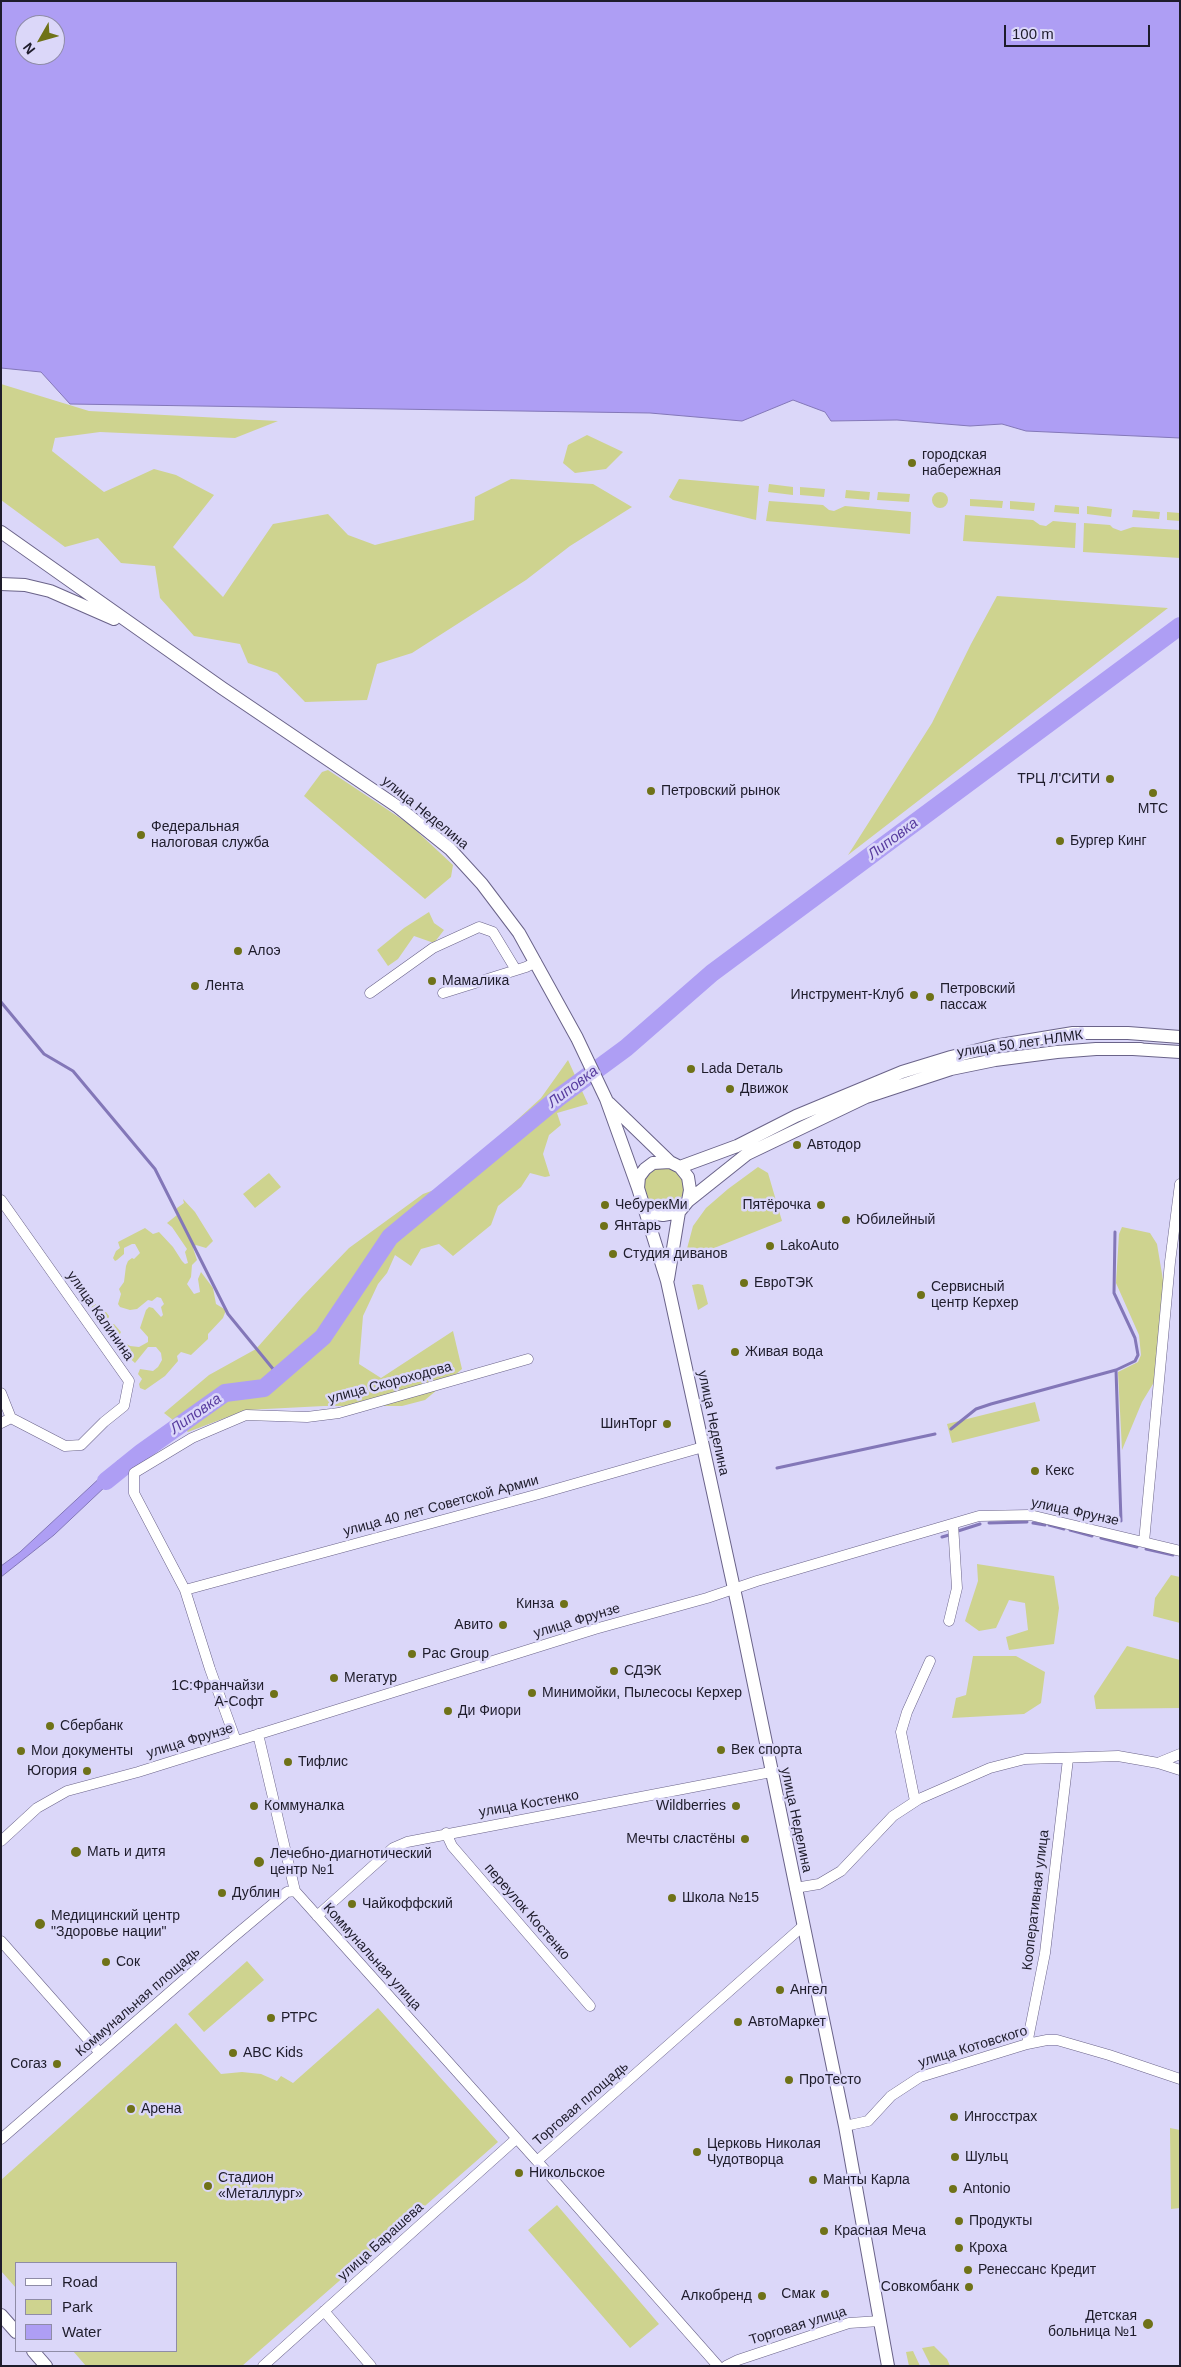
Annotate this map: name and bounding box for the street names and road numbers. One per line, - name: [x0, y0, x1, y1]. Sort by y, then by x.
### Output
- street label: улица Неделина: [378, 773, 472, 853]
- street label: улица 50 лет НЛМК: [956, 1027, 1084, 1061]
- street label: улица Калинина: [63, 1268, 137, 1364]
- street label: улица Скороходова: [326, 1358, 454, 1408]
- street label: улица Неделина: [694, 1369, 732, 1477]
- street label: улица 40 лет Советской Армии: [341, 1472, 541, 1540]
- street label: улица Фрунзе: [1030, 1494, 1120, 1530]
- street label: улица Фрунзе: [532, 1600, 622, 1642]
- street label: улица Фрунзе: [145, 1720, 235, 1762]
- street label: улица Неделина: [777, 1766, 815, 1874]
- street label: улица Костенко: [478, 1787, 580, 1821]
- street label: Кооперативная улица: [1019, 1829, 1053, 1971]
- street label: переулок Костенко: [481, 1860, 573, 1964]
- street label: Коммунальная улица: [319, 1900, 425, 2014]
- street label: Коммунальная площадь: [73, 1944, 203, 2060]
- street label: улица Котовского: [917, 2022, 1029, 2072]
- street label: Торговая площадь: [530, 2058, 632, 2150]
- street label: улица Барашева: [335, 2199, 427, 2285]
- street label: Торговая улица: [747, 2303, 849, 2349]

